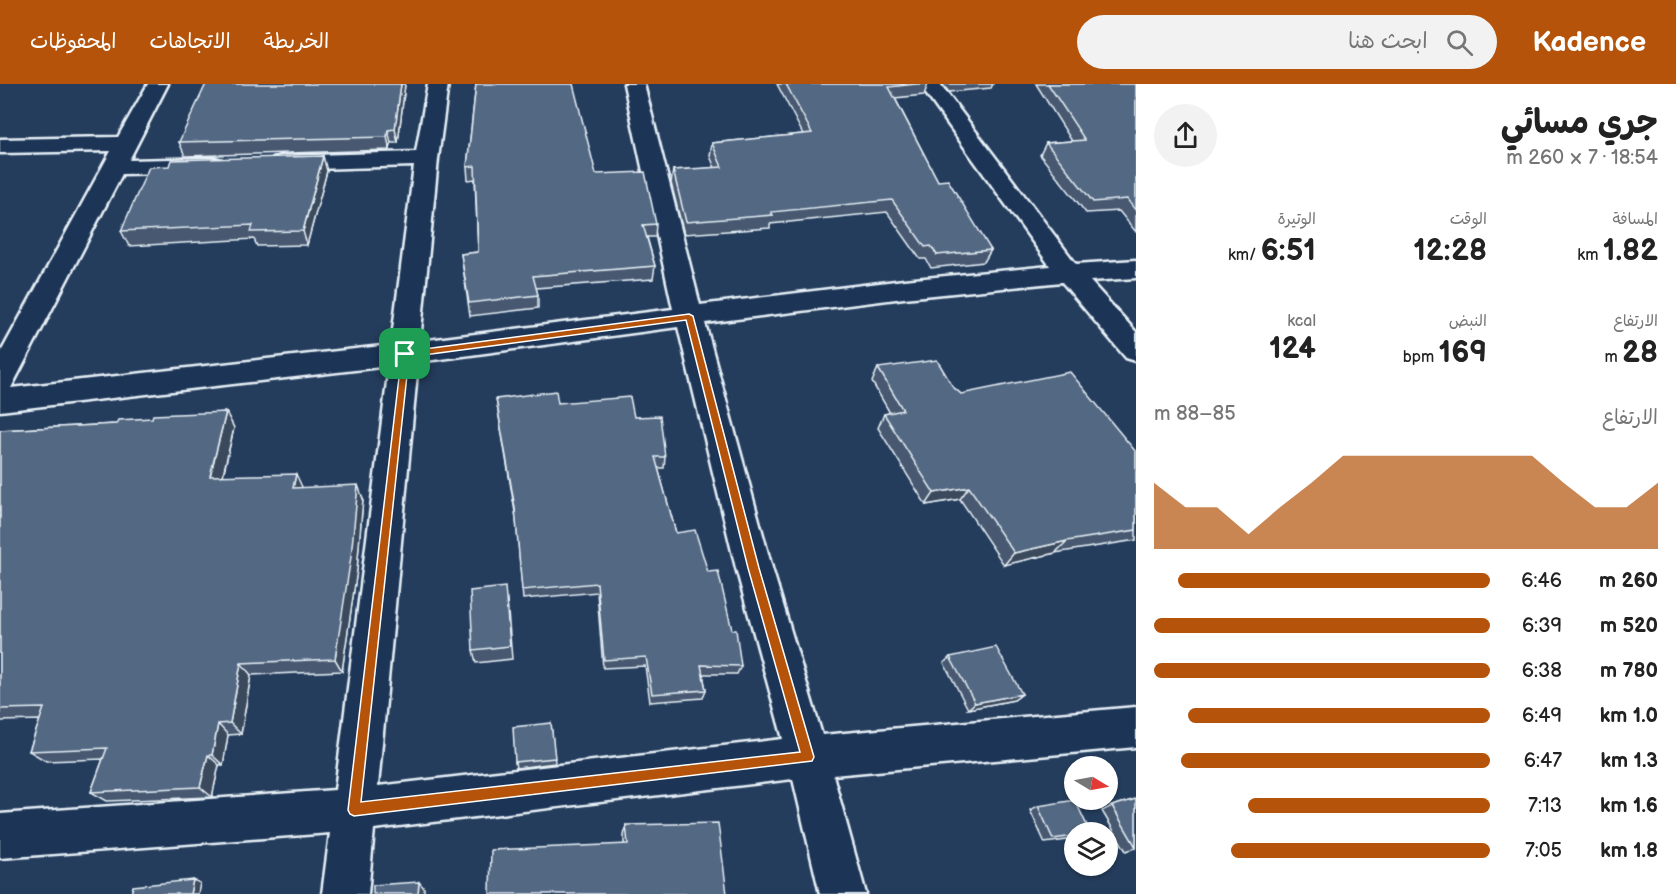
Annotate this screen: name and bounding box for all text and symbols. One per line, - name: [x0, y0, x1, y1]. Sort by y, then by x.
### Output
- search box: [1077, 15, 1497, 69]
- icon: search: [1443, 26, 1476, 59]
- text: Kadence: [1533, 26, 1646, 59]
- text: ابحث هنا: [1348, 28, 1428, 55]
- text: المحفوظات: [30, 29, 116, 54]
- text: الاتجاهات: [149, 29, 231, 54]
- text: الخريطة: [264, 29, 329, 54]
- text: جري مسائي: [1501, 103, 1658, 143]
- button: share: [1154, 104, 1217, 167]
- text: 18:54 · 7 × 260 m: [1506, 146, 1658, 170]
- text: الوتيرة: [1277, 210, 1316, 229]
- text: الوقت: [1450, 210, 1487, 229]
- text: المسافة: [1612, 210, 1658, 229]
- text: 6:51: [1261, 233, 1316, 269]
- text: 12:28: [1413, 233, 1487, 269]
- text: 1.82: [1603, 233, 1658, 269]
- text: /km: [1228, 246, 1261, 265]
- text: km: [1577, 246, 1603, 265]
- text: kcal: [1287, 312, 1316, 331]
- text: النبض: [1449, 312, 1487, 331]
- text: الارتفاع: [1613, 312, 1658, 331]
- pin: [379, 328, 430, 379]
- text: 124: [1269, 331, 1316, 367]
- text: 169: [1439, 335, 1487, 371]
- text: 28: [1622, 335, 1658, 371]
- icon: arrive: [388, 337, 421, 370]
- text: bpm: [1403, 348, 1439, 367]
- text: m: [1604, 348, 1622, 367]
- text: 85–88 m: [1154, 402, 1236, 426]
- text: الارتفاع: [1602, 406, 1658, 430]
- text: 6:46: [1521, 569, 1562, 593]
- text: 260 m: [1599, 569, 1658, 593]
- text: 6:39: [1522, 614, 1562, 638]
- text: 520 m: [1600, 614, 1658, 638]
- text: 6:38: [1522, 659, 1562, 683]
- text: 780 m: [1600, 659, 1658, 683]
- text: 6:49: [1522, 704, 1562, 728]
- text: 1.0 km: [1600, 704, 1658, 728]
- text: 6:47: [1524, 749, 1562, 773]
- text: 1.3 km: [1601, 749, 1658, 773]
- north arrow: [1064, 756, 1118, 810]
- map controls: [1064, 756, 1118, 876]
- text: 7:13: [1528, 794, 1562, 818]
- text: 1.6 km: [1600, 794, 1658, 818]
- button: layers: [1064, 822, 1118, 876]
- text: 7:05: [1525, 839, 1562, 863]
- text: 1.8 km: [1600, 839, 1658, 863]

